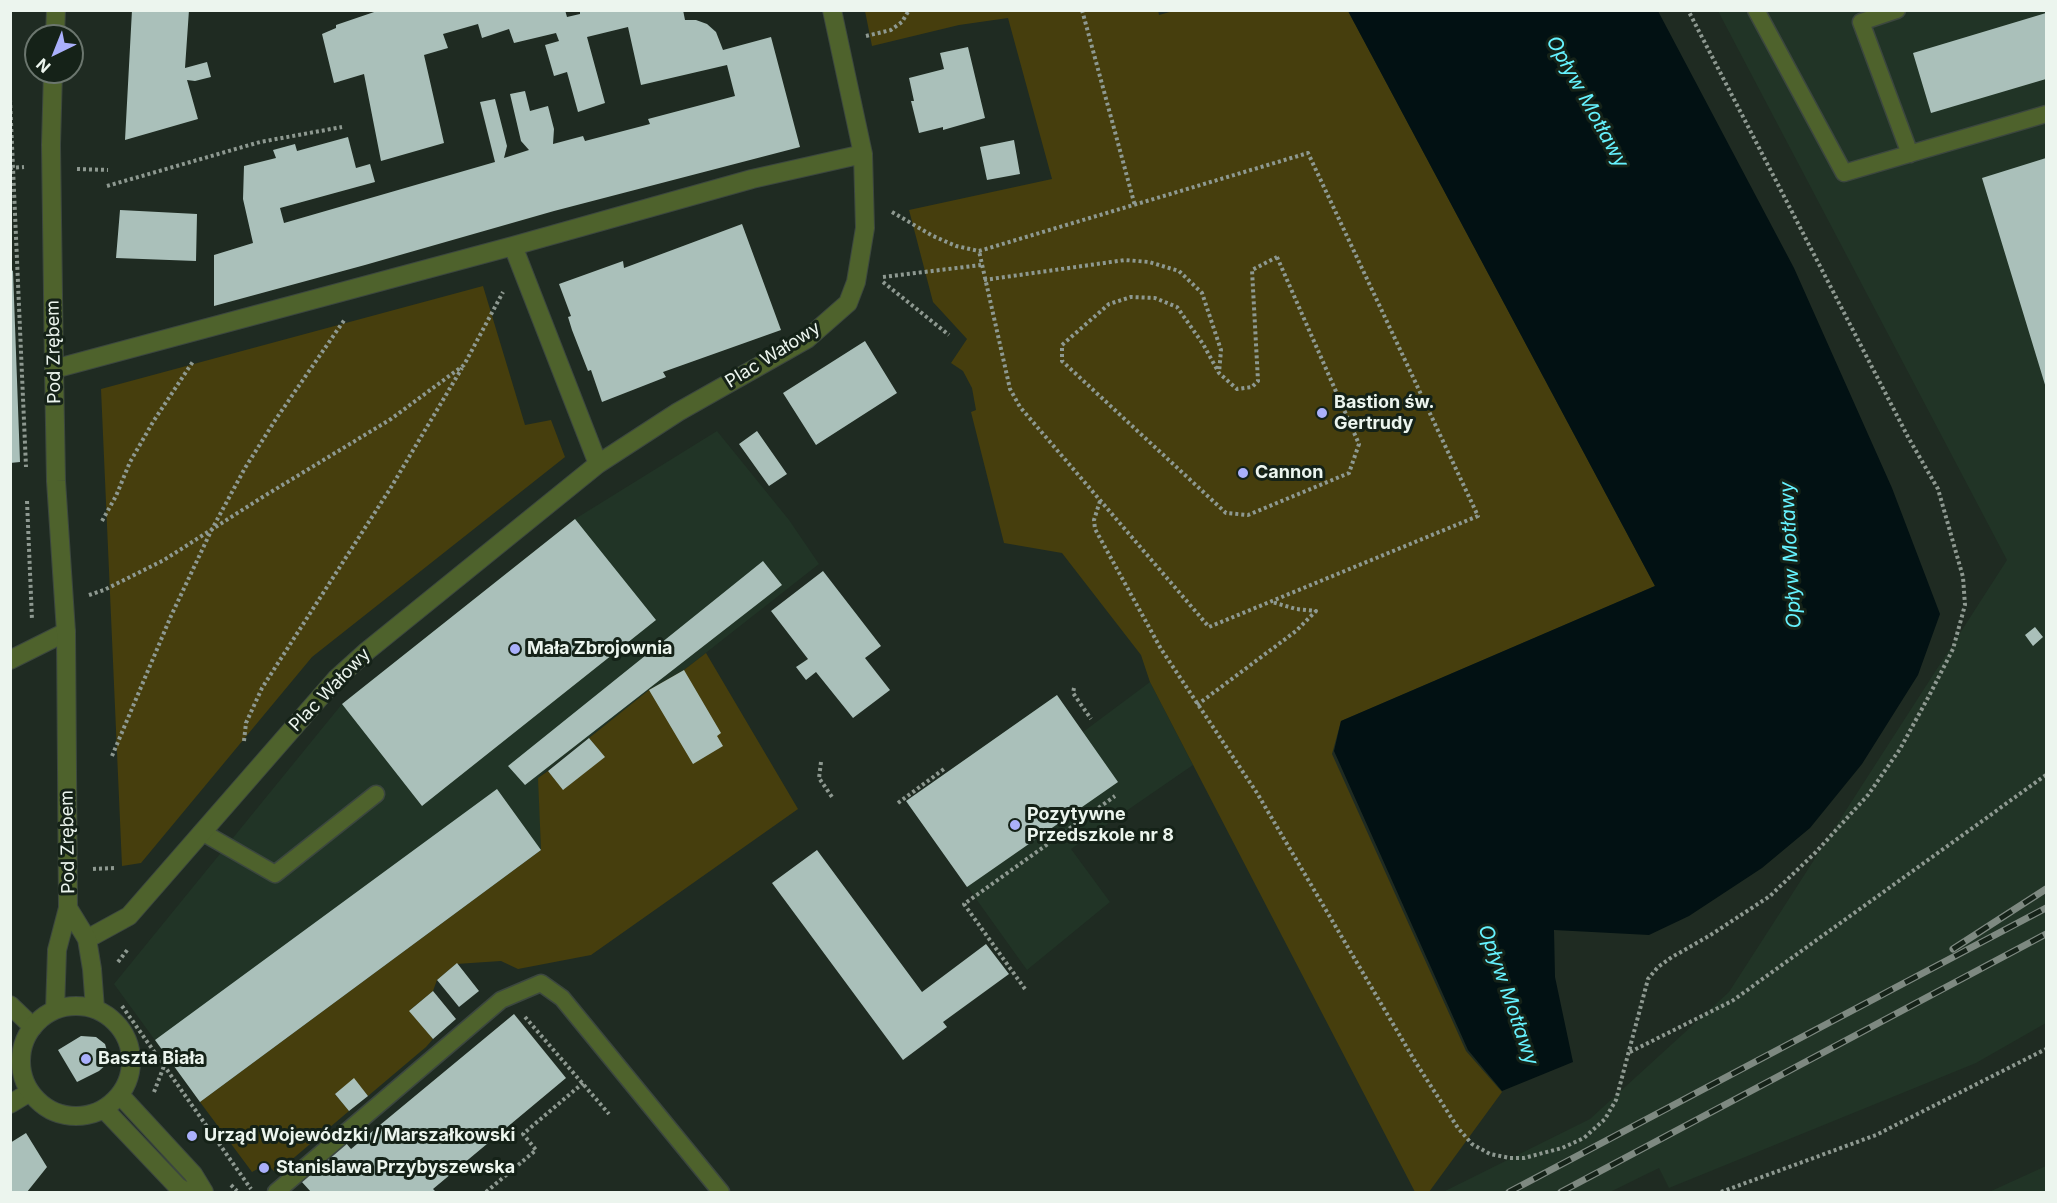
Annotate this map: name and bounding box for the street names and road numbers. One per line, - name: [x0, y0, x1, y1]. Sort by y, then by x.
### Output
- street label: Pod Zrębem: [42, 300, 66, 404]
- street label: Plac Wałowy: [722, 317, 824, 393]
- street label: Plac Wałowy: [285, 644, 375, 736]
- street label: Pod Zrębem: [56, 790, 80, 894]

